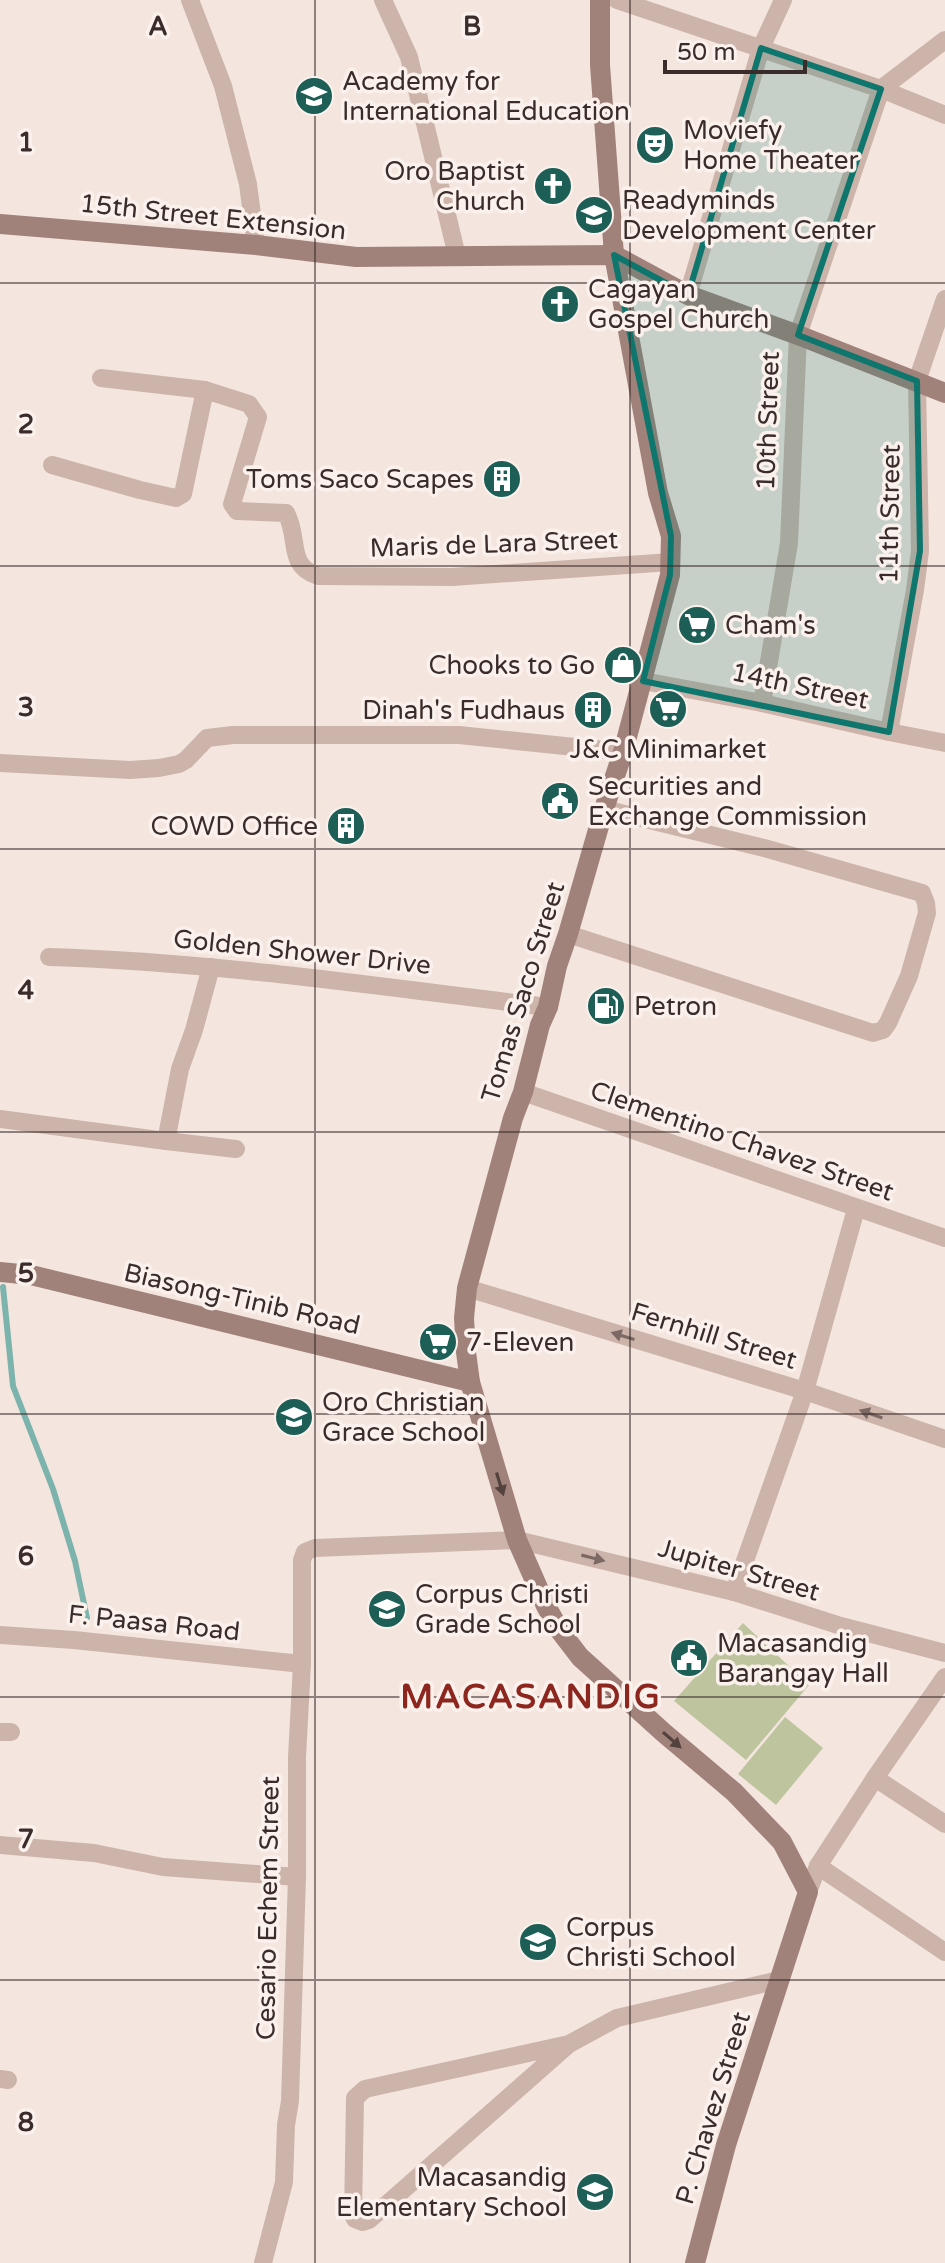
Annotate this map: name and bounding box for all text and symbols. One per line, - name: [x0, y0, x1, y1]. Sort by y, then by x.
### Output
- text: A: [148, 11, 168, 42]
- text: B: [463, 11, 481, 42]
- scale bar: [665, 24, 805, 74]
- text: 50 m: [677, 38, 735, 67]
- place label: Academy for International Education: [342, 66, 630, 127]
- school or university icon: Academy for International Education: [293, 75, 335, 117]
- place label: Moviefy Home Theater: [683, 115, 858, 176]
- theatre icon: Moviefy Home Theater: [634, 124, 676, 166]
- text: 1: [18, 127, 34, 158]
- place label: Oro Baptist Church: [384, 156, 525, 217]
- church icon: Oro Baptist Church: [532, 165, 574, 207]
- place label: Readyminds Development Center: [622, 185, 876, 246]
- street label: 15th Street Extension: [78, 188, 348, 246]
- school or university icon: Readyminds Development Center: [573, 194, 615, 236]
- place label: Cagayan Gospel Church: [588, 274, 769, 335]
- church icon: Cagayan Gospel Church: [539, 283, 581, 325]
- street label: 10th Street: [750, 351, 786, 491]
- text: 2: [18, 409, 34, 440]
- street label: 11th Street: [873, 444, 907, 584]
- building icon: Toms Saco Scapes: [481, 458, 523, 500]
- place label: Toms Saco Scapes: [246, 464, 474, 495]
- street label: Maris de Lara Street: [369, 524, 619, 564]
- supermarket icon: Cham's: [676, 604, 718, 646]
- place label: Cham's: [725, 610, 816, 641]
- shop icon: Chooks to Go: [602, 644, 644, 686]
- place label: Chooks to Go: [428, 650, 595, 681]
- street label: 14th Street: [729, 656, 872, 716]
- supermarket icon: J&C Minimarket: [647, 688, 689, 730]
- building icon: Dinah's Fudhaus: [572, 689, 614, 731]
- text: 3: [18, 692, 34, 723]
- place label: Dinah's Fudhaus: [362, 695, 565, 726]
- place label: J&C Minimarket: [570, 734, 766, 765]
- place label: Securities and Exchange Commission: [588, 771, 867, 832]
- public building icon: Securities and Exchange Commission: [539, 780, 581, 822]
- building icon: COWD Office: [325, 805, 367, 847]
- place label: COWD Office: [150, 811, 318, 842]
- street label: Tomas Saco Street: [475, 878, 571, 1106]
- street label: Golden Shower Drive: [172, 923, 432, 981]
- text: 4: [18, 975, 34, 1006]
- fuel station icon: Petron: [585, 985, 627, 1027]
- place label: Petron: [634, 991, 717, 1022]
- street label: Clementino Chavez Street: [586, 1074, 898, 1208]
- street label: Biasong-Tinib Road: [121, 1257, 363, 1341]
- text: 5: [18, 1258, 34, 1289]
- street label: Fernhill Street: [627, 1296, 801, 1376]
- supermarket icon: 7-Eleven: [417, 1321, 459, 1363]
- place label: 7-Eleven: [466, 1327, 574, 1358]
- one-way arrow: [611, 1329, 635, 1342]
- place label: Oro Christian Grace School: [322, 1387, 485, 1448]
- school or university icon: Oro Christian Grace School: [273, 1396, 315, 1438]
- one-way arrow: [859, 1407, 883, 1419]
- one-way arrow: [494, 1472, 507, 1496]
- street label: Jupiter Street: [655, 1532, 823, 1608]
- text: 6: [18, 1541, 34, 1572]
- one-way arrow: [581, 1552, 606, 1565]
- place label: Corpus Christi Grade School: [415, 1579, 589, 1640]
- school or university icon: Corpus Christi Grade School: [366, 1588, 408, 1630]
- street label: F. Paasa Road: [67, 1599, 241, 1647]
- place label: Macasandig Barangay Hall: [717, 1628, 889, 1689]
- public building icon: Macasandig Barangay Hall: [668, 1637, 710, 1679]
- district label: MACASANDIG: [400, 1677, 662, 1718]
- one-way arrow: [662, 1731, 682, 1748]
- street label: Cesario Echem Street: [250, 1776, 286, 2040]
- text: 7: [18, 1824, 34, 1855]
- place label: Corpus Christi School: [566, 1912, 736, 1973]
- school or university icon: Corpus Christi School: [517, 1921, 559, 1963]
- street label: P. Chavez Street: [669, 2008, 757, 2208]
- text: 8: [18, 2107, 34, 2138]
- place label: Macasandig Elementary School: [336, 2162, 567, 2223]
- school or university icon: Macasandig Elementary School: [574, 2171, 616, 2213]

